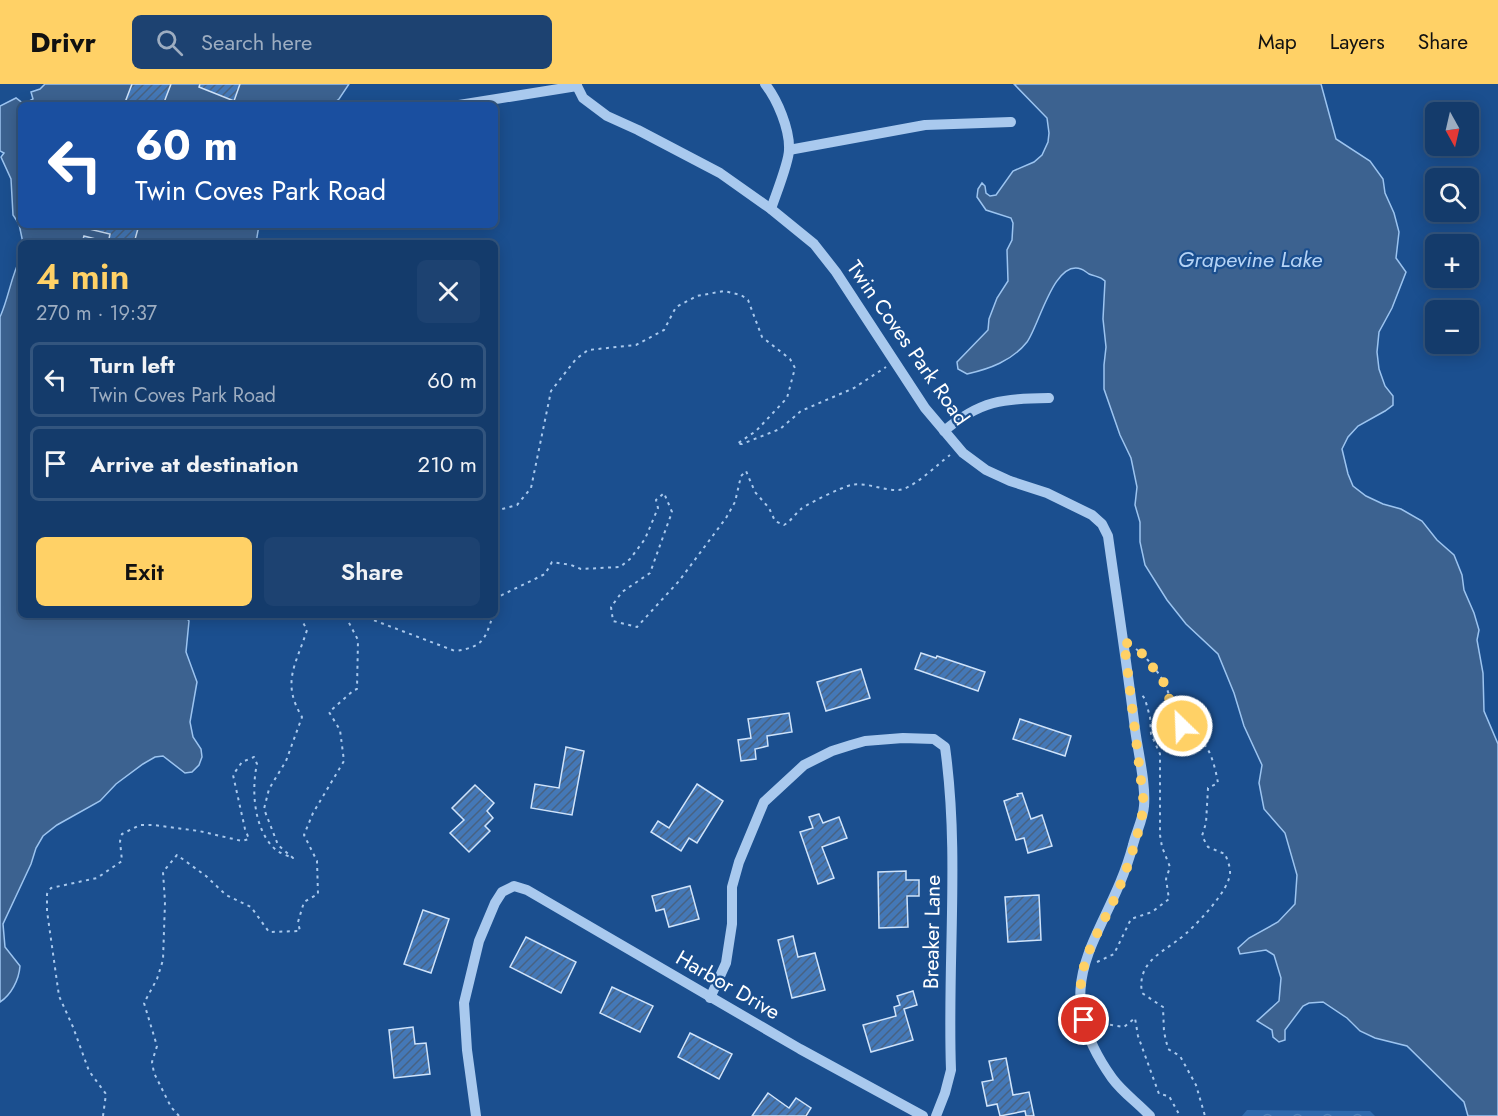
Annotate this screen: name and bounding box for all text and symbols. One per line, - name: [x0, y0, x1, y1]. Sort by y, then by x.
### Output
- search box: [132, 15, 552, 69]
- text: Drivr: [30, 22, 96, 63]
- icon: search: [153, 26, 186, 59]
- text: Search here: [201, 26, 312, 58]
- text: Map: [1258, 27, 1297, 57]
- text: Layers: [1330, 27, 1385, 57]
- text: Share: [1418, 27, 1468, 57]
- north arrow: [1425, 102, 1479, 156]
- map controls: [1425, 102, 1479, 354]
- text: 60 m: [135, 115, 238, 176]
- icon: left: [36, 126, 114, 204]
- button: search: [1425, 168, 1479, 222]
- text: Twin Coves Park Road: [135, 171, 386, 210]
- button: +: [1425, 234, 1479, 288]
- water label: Grapevine Lake: [1178, 243, 1322, 275]
- text: 4 min: [36, 250, 130, 302]
- street label: Twin Coves Park Road: [840, 254, 976, 432]
- button: close: [417, 260, 480, 323]
- text: 270 m · 19:37: [36, 299, 157, 328]
- button: −: [1425, 300, 1479, 354]
- text: Turn left: [90, 349, 175, 381]
- icon: left: [39, 363, 72, 396]
- text: 60 m: [427, 364, 477, 396]
- text: Twin Coves Park Road: [90, 381, 276, 410]
- icon: arrive: [39, 447, 72, 480]
- text: Arrive at destination: [90, 448, 299, 480]
- text: 210 m: [418, 448, 477, 480]
- button: Exit: [36, 537, 252, 606]
- button: Share: [264, 537, 480, 606]
- position arrow: [1150, 694, 1214, 758]
- street label: Breaker Lane: [916, 874, 948, 989]
- street label: Harbor Drive: [670, 943, 786, 1027]
- pin: [1058, 994, 1109, 1045]
- icon: arrive: [1067, 1003, 1100, 1036]

